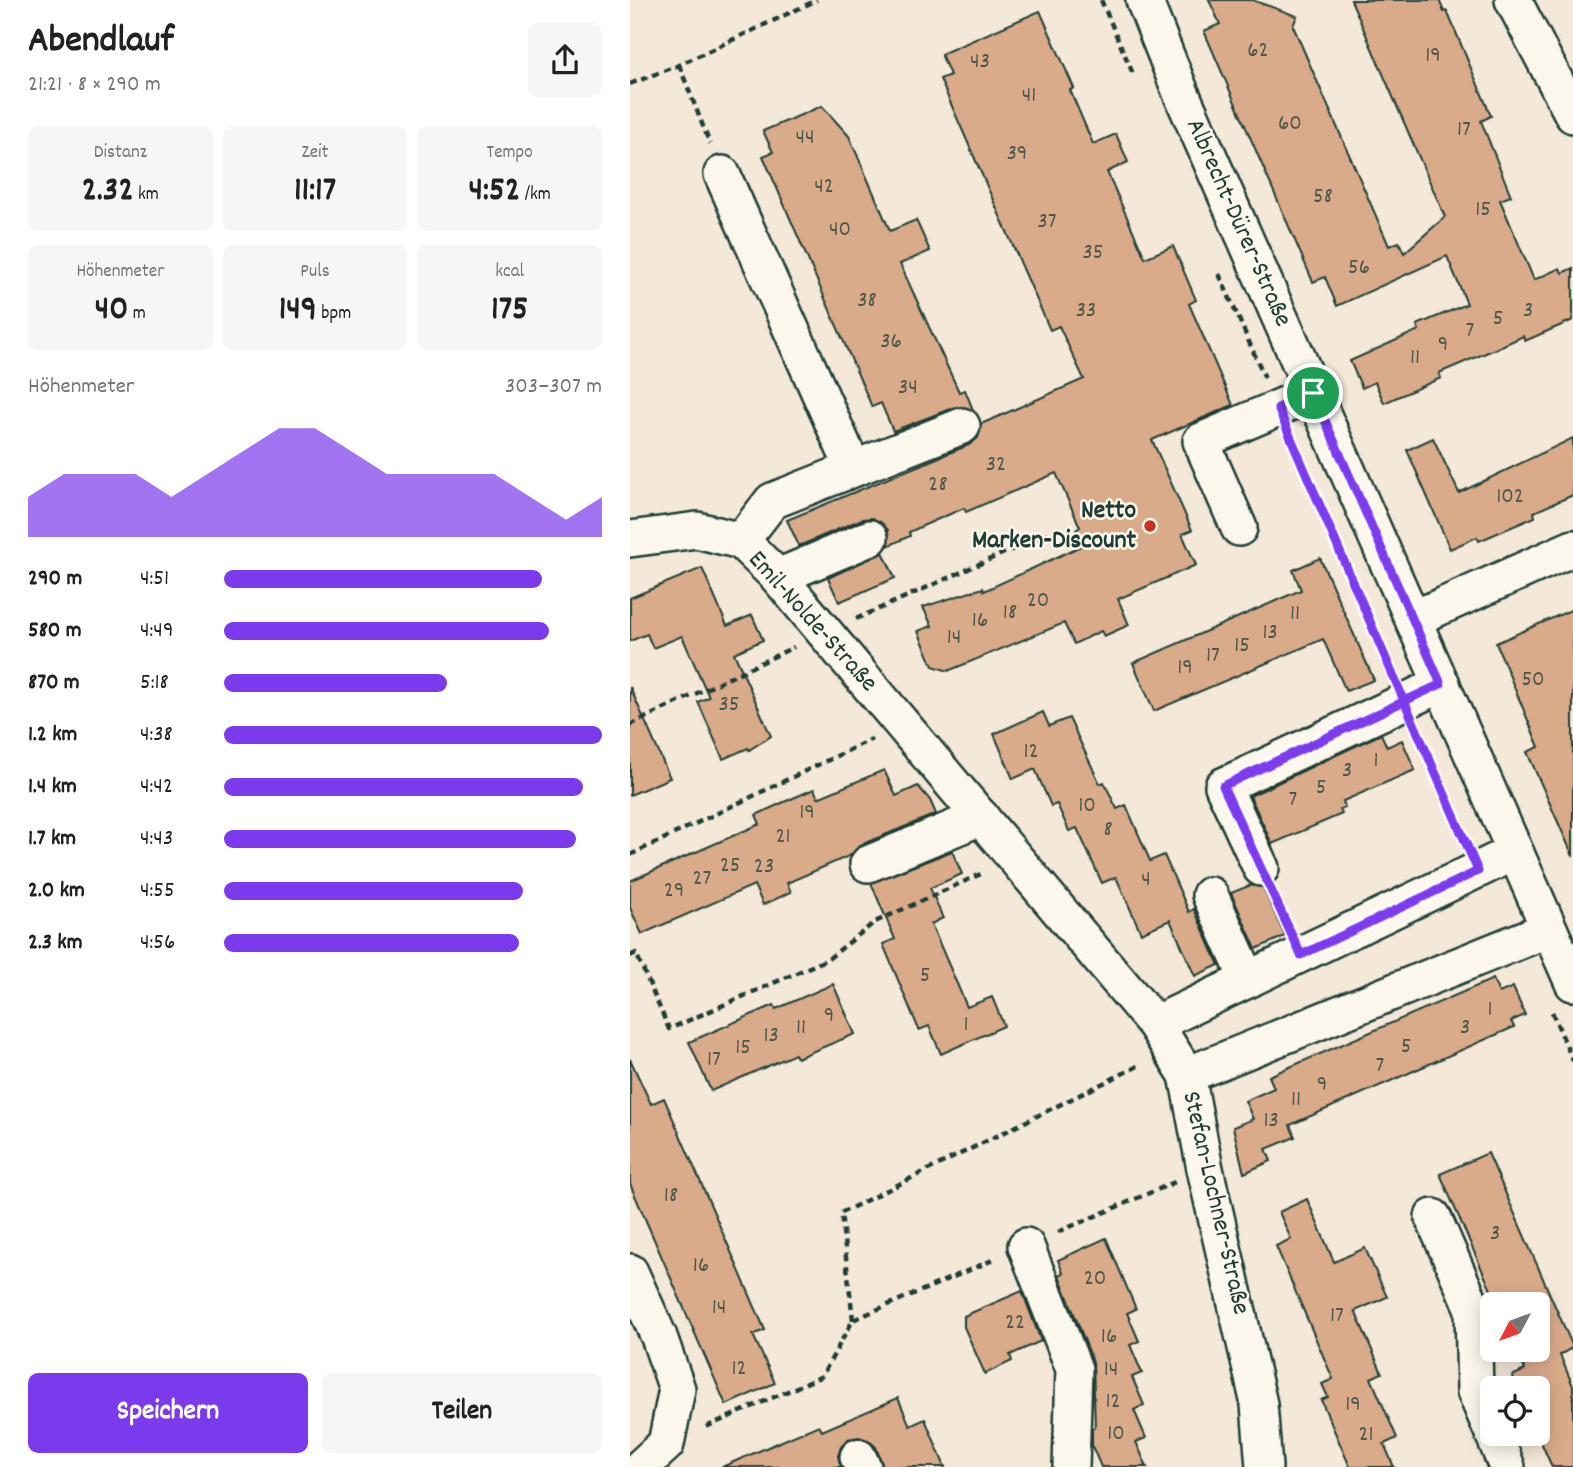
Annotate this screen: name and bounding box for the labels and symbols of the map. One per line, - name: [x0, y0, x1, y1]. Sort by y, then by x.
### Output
- house number: 62: [1247, 35, 1269, 68]
- house number: 19: [1425, 40, 1441, 73]
- house number: 43: [970, 46, 990, 79]
- house number: 41: [1022, 80, 1036, 113]
- house number: 60: [1278, 108, 1302, 141]
- street label: Albrecht-Dürer-Straße: [1175, 113, 1301, 333]
- house number: 17: [1457, 114, 1471, 147]
- house number: 44: [795, 122, 815, 155]
- house number: 39: [1007, 138, 1027, 171]
- house number: 42: [814, 171, 834, 204]
- house number: 58: [1313, 181, 1333, 214]
- house number: 15: [1475, 194, 1491, 227]
- house number: 37: [1037, 206, 1057, 239]
- house number: 40: [829, 214, 851, 247]
- house number: 35: [1083, 237, 1103, 270]
- house number: 56: [1348, 252, 1370, 285]
- house number: 38: [857, 285, 877, 318]
- house number: 33: [1076, 295, 1096, 328]
- house number: 3: [1523, 295, 1533, 328]
- house number: 5: [1493, 303, 1503, 336]
- house number: 7: [1466, 315, 1474, 348]
- house number: 36: [880, 326, 902, 359]
- house number: 9: [1438, 329, 1448, 362]
- house number: 11: [1410, 342, 1420, 375]
- pin: [1283, 363, 1343, 423]
- house number: 34: [898, 372, 918, 405]
- house number: 32: [986, 449, 1006, 482]
- house number: 28: [928, 469, 948, 502]
- house number: 102: [1496, 481, 1524, 514]
- place label: Netto Marken-Discount: [972, 493, 1136, 560]
- marker: Netto Marken-Discount: [1142, 518, 1158, 534]
- street label: Emil-Nolde-Straße: [738, 543, 886, 701]
- house number: 20: [1027, 585, 1049, 618]
- house number: 18: [1003, 597, 1017, 630]
- house number: 11: [1290, 598, 1300, 631]
- house number: 16: [972, 605, 988, 638]
- house number: 13: [1262, 617, 1278, 650]
- house number: 14: [947, 622, 961, 655]
- house number: 15: [1234, 630, 1250, 663]
- house number: 17: [1206, 640, 1220, 673]
- house number: 19: [1177, 652, 1193, 685]
- house number: 50: [1521, 664, 1545, 697]
- house number: 35: [719, 689, 739, 722]
- house number: 12: [1023, 736, 1039, 769]
- house number: 1: [1373, 745, 1379, 778]
- house number: 3: [1342, 755, 1352, 788]
- house number: 5: [1316, 772, 1326, 805]
- house number: 7: [1289, 784, 1297, 817]
- house number: 10: [1078, 790, 1096, 823]
- house number: 19: [799, 797, 815, 830]
- house number: 8: [1103, 814, 1113, 847]
- house number: 21: [775, 821, 791, 854]
- house number: 25: [720, 850, 740, 883]
- house number: 23: [754, 851, 774, 884]
- house number: 27: [693, 863, 711, 896]
- house number: 4: [1141, 864, 1151, 897]
- house number: 29: [664, 875, 684, 908]
- house number: 5: [920, 960, 930, 993]
- house number: 1: [1487, 994, 1493, 1027]
- house number: 9: [824, 1000, 834, 1033]
- house number: 1: [963, 1009, 969, 1042]
- house number: 11: [796, 1012, 806, 1045]
- house number: 3: [1460, 1012, 1470, 1045]
- house number: 13: [763, 1020, 779, 1053]
- house number: 5: [1401, 1031, 1411, 1064]
- house number: 15: [735, 1032, 751, 1065]
- house number: 17: [707, 1044, 721, 1077]
- house number: 7: [1376, 1050, 1384, 1083]
- house number: 9: [1317, 1069, 1327, 1102]
- house number: 11: [1291, 1084, 1301, 1117]
- street label: Stefan-Lochner-Straße: [1171, 1088, 1259, 1318]
- house number: 13: [1263, 1105, 1279, 1138]
- house number: 18: [664, 1180, 678, 1213]
- house number: 3: [1490, 1218, 1500, 1251]
- house number: 16: [693, 1250, 709, 1283]
- house number: 20: [1084, 1263, 1106, 1296]
- house number: 14: [712, 1292, 726, 1325]
- north arrow: [1480, 1292, 1550, 1362]
- house number: 17: [1330, 1300, 1344, 1333]
- house number: 22: [1005, 1307, 1025, 1340]
- house number: 16: [1101, 1321, 1117, 1354]
- house number: 12: [731, 1353, 747, 1386]
- house number: 14: [1104, 1354, 1118, 1387]
- house number: 12: [1105, 1386, 1121, 1419]
- house number: 19: [1345, 1389, 1361, 1422]
- house number: 10: [1107, 1418, 1125, 1451]
- house number: 21: [1358, 1419, 1374, 1452]

